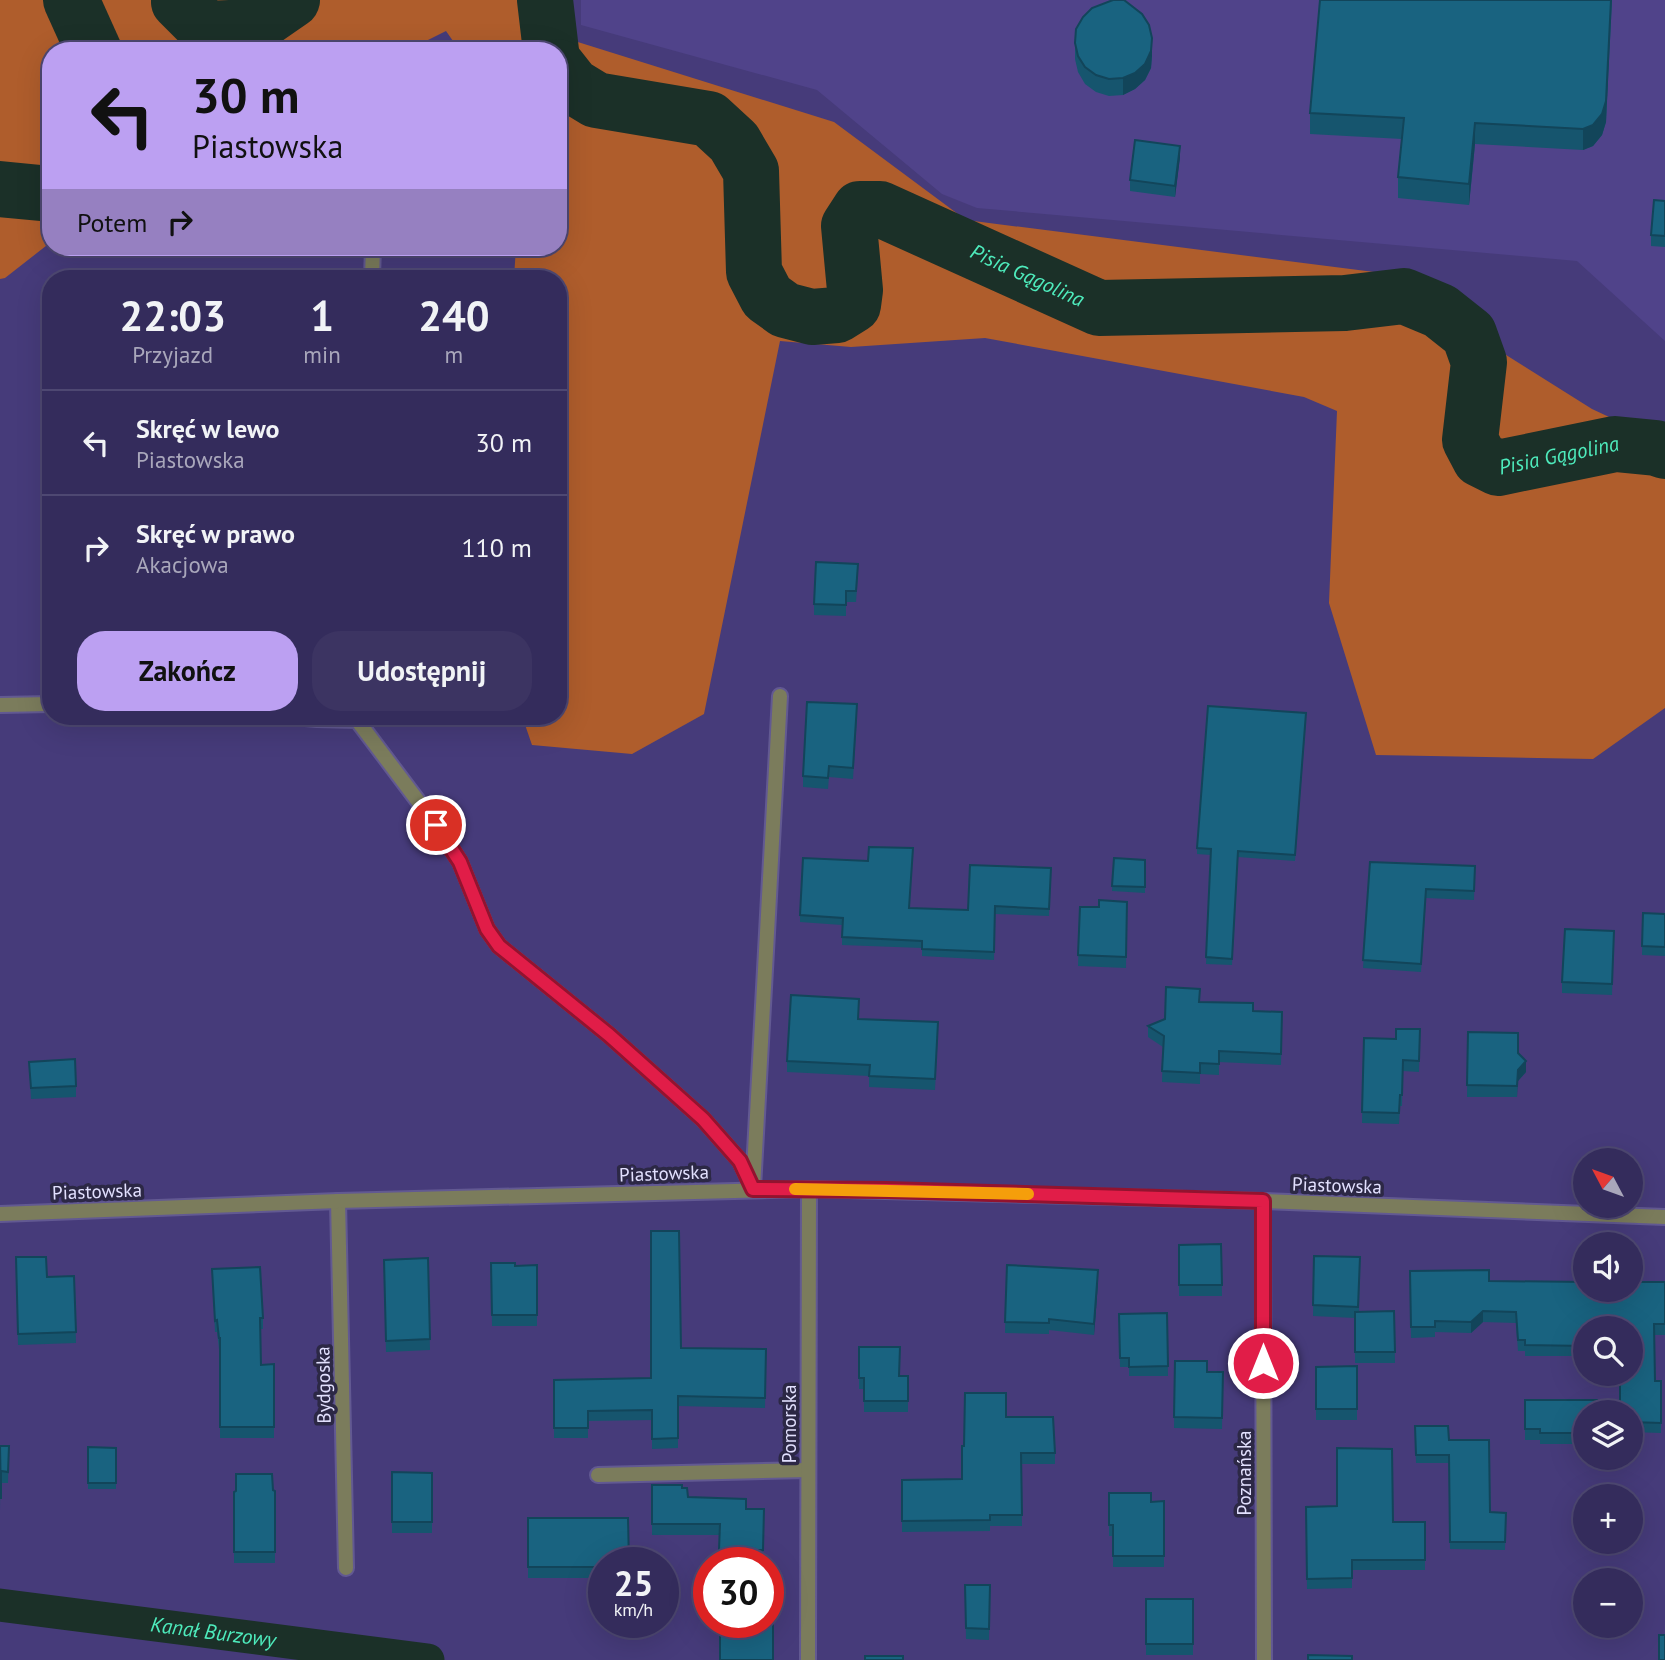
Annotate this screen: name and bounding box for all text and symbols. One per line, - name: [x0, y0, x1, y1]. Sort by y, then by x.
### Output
- text: 30 m: [192, 63, 299, 127]
- icon: left: [77, 70, 168, 161]
- text: Piastowska: [192, 125, 343, 167]
- icon: right: [161, 203, 199, 241]
- text: Potem: [77, 206, 147, 239]
- water label: Pisia Gągolina: [966, 238, 1090, 313]
- text: 22:03: [119, 288, 226, 343]
- text: 1: [310, 288, 334, 343]
- text: 240: [418, 288, 490, 343]
- text: Przyjazd: [132, 340, 213, 369]
- text: min: [303, 340, 341, 369]
- text: m: [445, 340, 463, 369]
- text: Skręć w lewo: [136, 412, 280, 445]
- icon: left: [77, 424, 115, 462]
- text: 30 m: [476, 426, 532, 459]
- water label: Pisia Gągolina: [1496, 429, 1622, 481]
- text: Piastowska: [136, 445, 245, 474]
- text: Skręć w prawo: [136, 517, 295, 550]
- icon: right: [77, 529, 115, 567]
- text: 110 m: [461, 531, 532, 564]
- text: Akacjowa: [136, 550, 229, 579]
- button: Zakończ: [77, 631, 298, 711]
- button: Udostępnij: [312, 631, 532, 711]
- pin: [406, 795, 466, 855]
- icon: arrive: [417, 806, 455, 844]
- north arrow: [1573, 1148, 1643, 1218]
- map controls: [1573, 1148, 1643, 1638]
- street label: Piastowska: [619, 1159, 709, 1187]
- street label: Piastowska: [1292, 1171, 1382, 1199]
- street label: Piastowska: [52, 1177, 142, 1205]
- button: sound: [1573, 1232, 1643, 1302]
- button: search: [1573, 1316, 1643, 1386]
- position arrow: [1226, 1326, 1300, 1400]
- street label: Bydgoska: [310, 1346, 336, 1424]
- street label: Pomorska: [777, 1385, 801, 1463]
- button: layers: [1573, 1400, 1643, 1470]
- street label: Poznańska: [1232, 1430, 1256, 1516]
- button: +: [1573, 1484, 1643, 1554]
- speed limit sign: 30: [693, 1547, 784, 1638]
- text: 25: [614, 1560, 653, 1606]
- button: −: [1573, 1568, 1643, 1638]
- text: km/h: [614, 1598, 653, 1621]
- water label: Kanał Burzowy: [149, 1610, 279, 1654]

